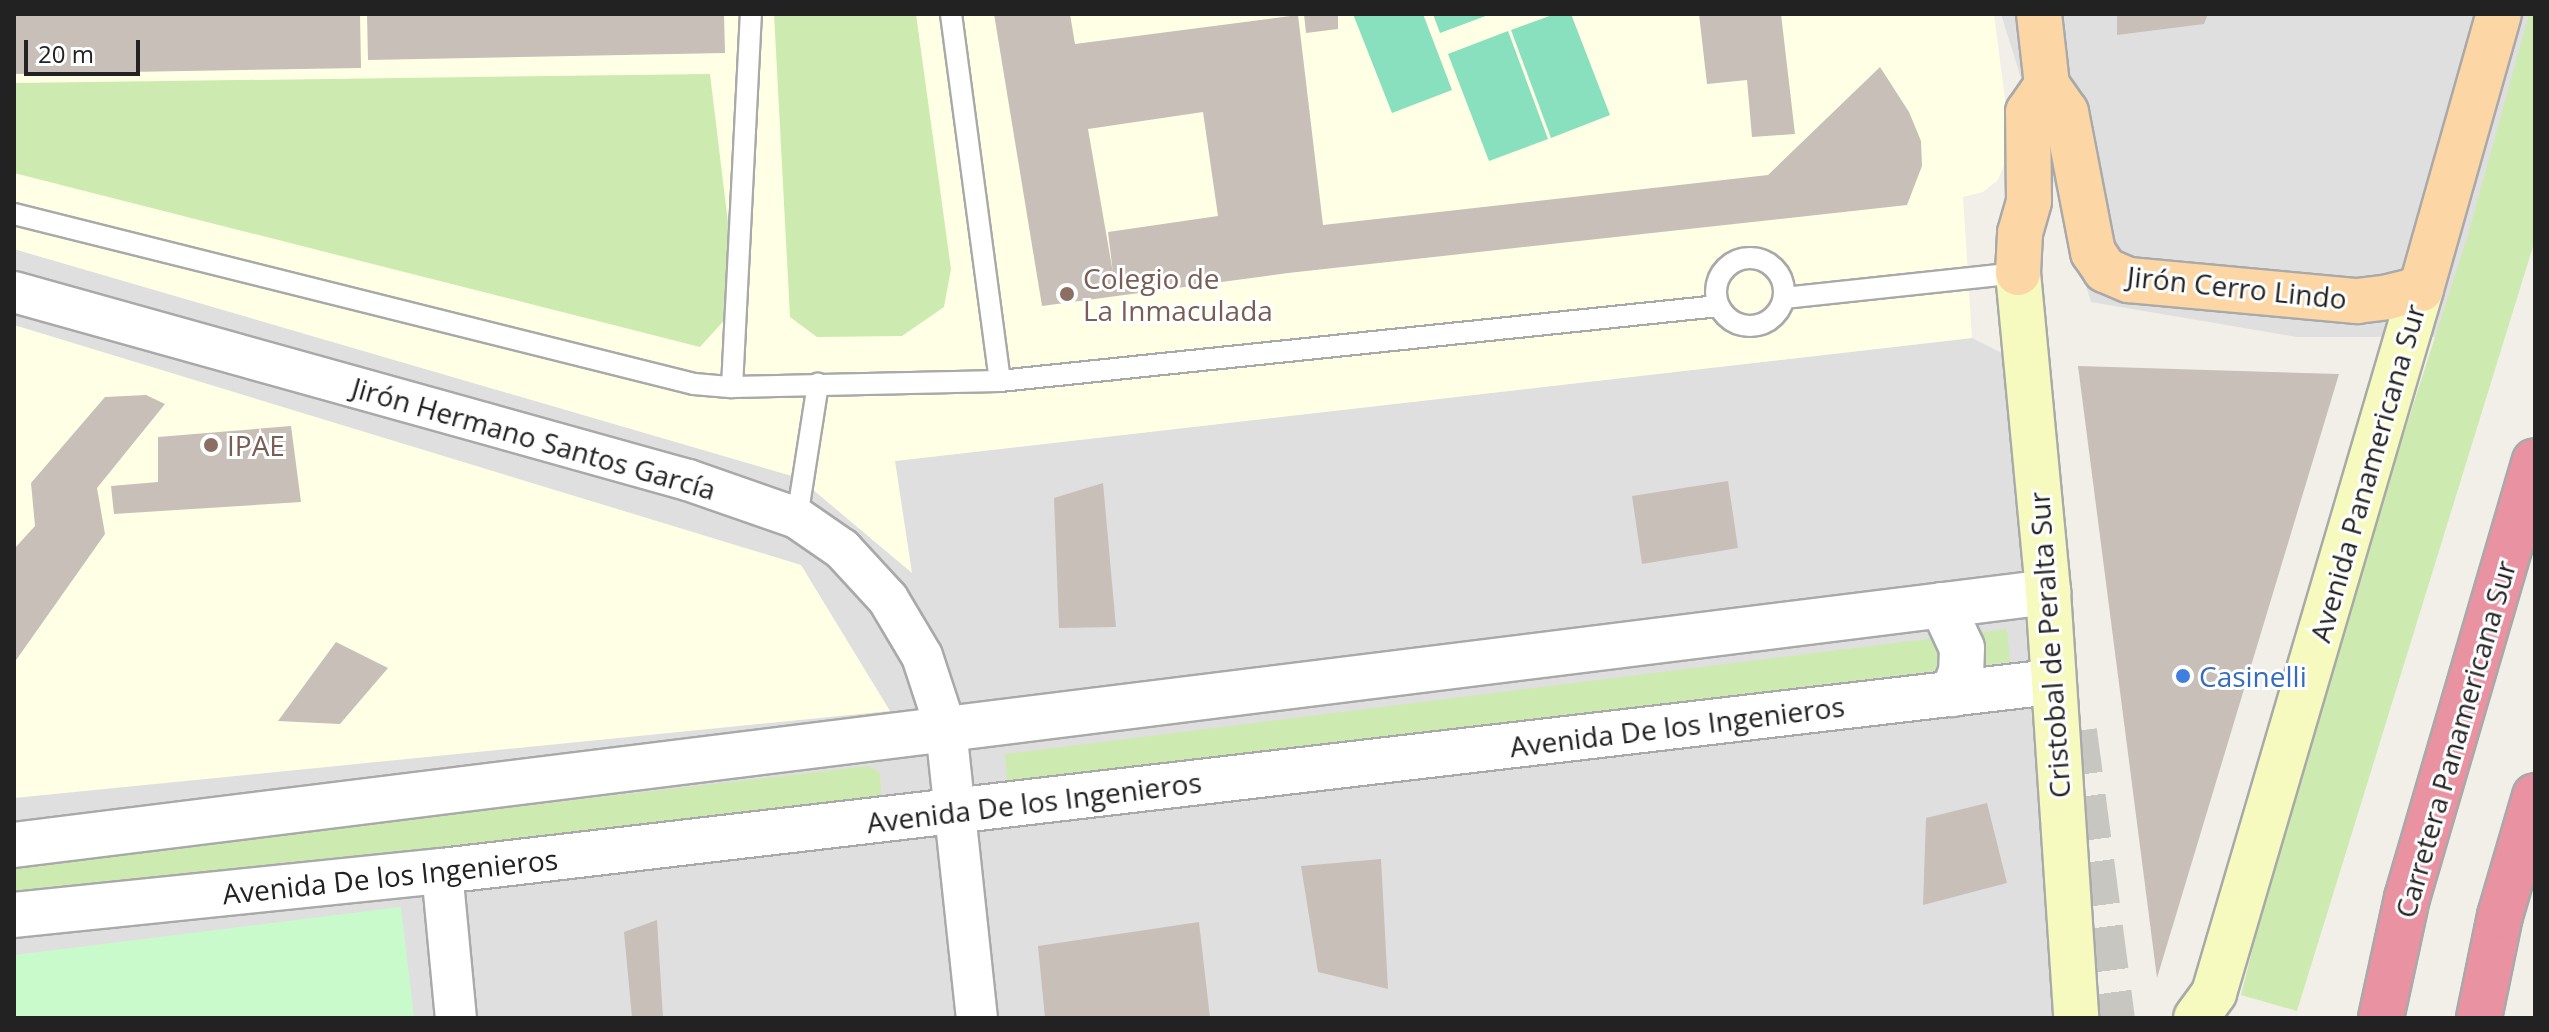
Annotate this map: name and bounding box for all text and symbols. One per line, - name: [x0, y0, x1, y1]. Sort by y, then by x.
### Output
- scale bar: [28, 24, 144, 74]
- text: 20 m: [38, 37, 94, 70]
- street label: Jirón Cerro Lindo: [2126, 259, 2348, 315]
- place label: Colegio de La Inmaculada: [1083, 261, 1273, 327]
- marker: Colegio de La Inmaculada: [1058, 285, 1076, 303]
- street label: Avenida Panamericana Sur: [2303, 300, 2431, 646]
- street label: Jirón Hermano Santos García: [348, 370, 720, 506]
- place label: IPAE: [227, 428, 285, 462]
- marker: IPAE: [202, 436, 220, 454]
- street label: Cristobal de Peralta Sur: [2022, 491, 2076, 799]
- street label: Carretera Panamericana Sur: [2388, 557, 2522, 921]
- place label: Casinelli: [2199, 659, 2307, 693]
- marker: Casinelli: [2174, 667, 2192, 685]
- street label: Avenida De los Ingenieros: [1508, 689, 1846, 763]
- street label: Avenida De los Ingenieros: [865, 765, 1203, 839]
- street label: Avenida De los Ingenieros: [221, 842, 559, 910]

